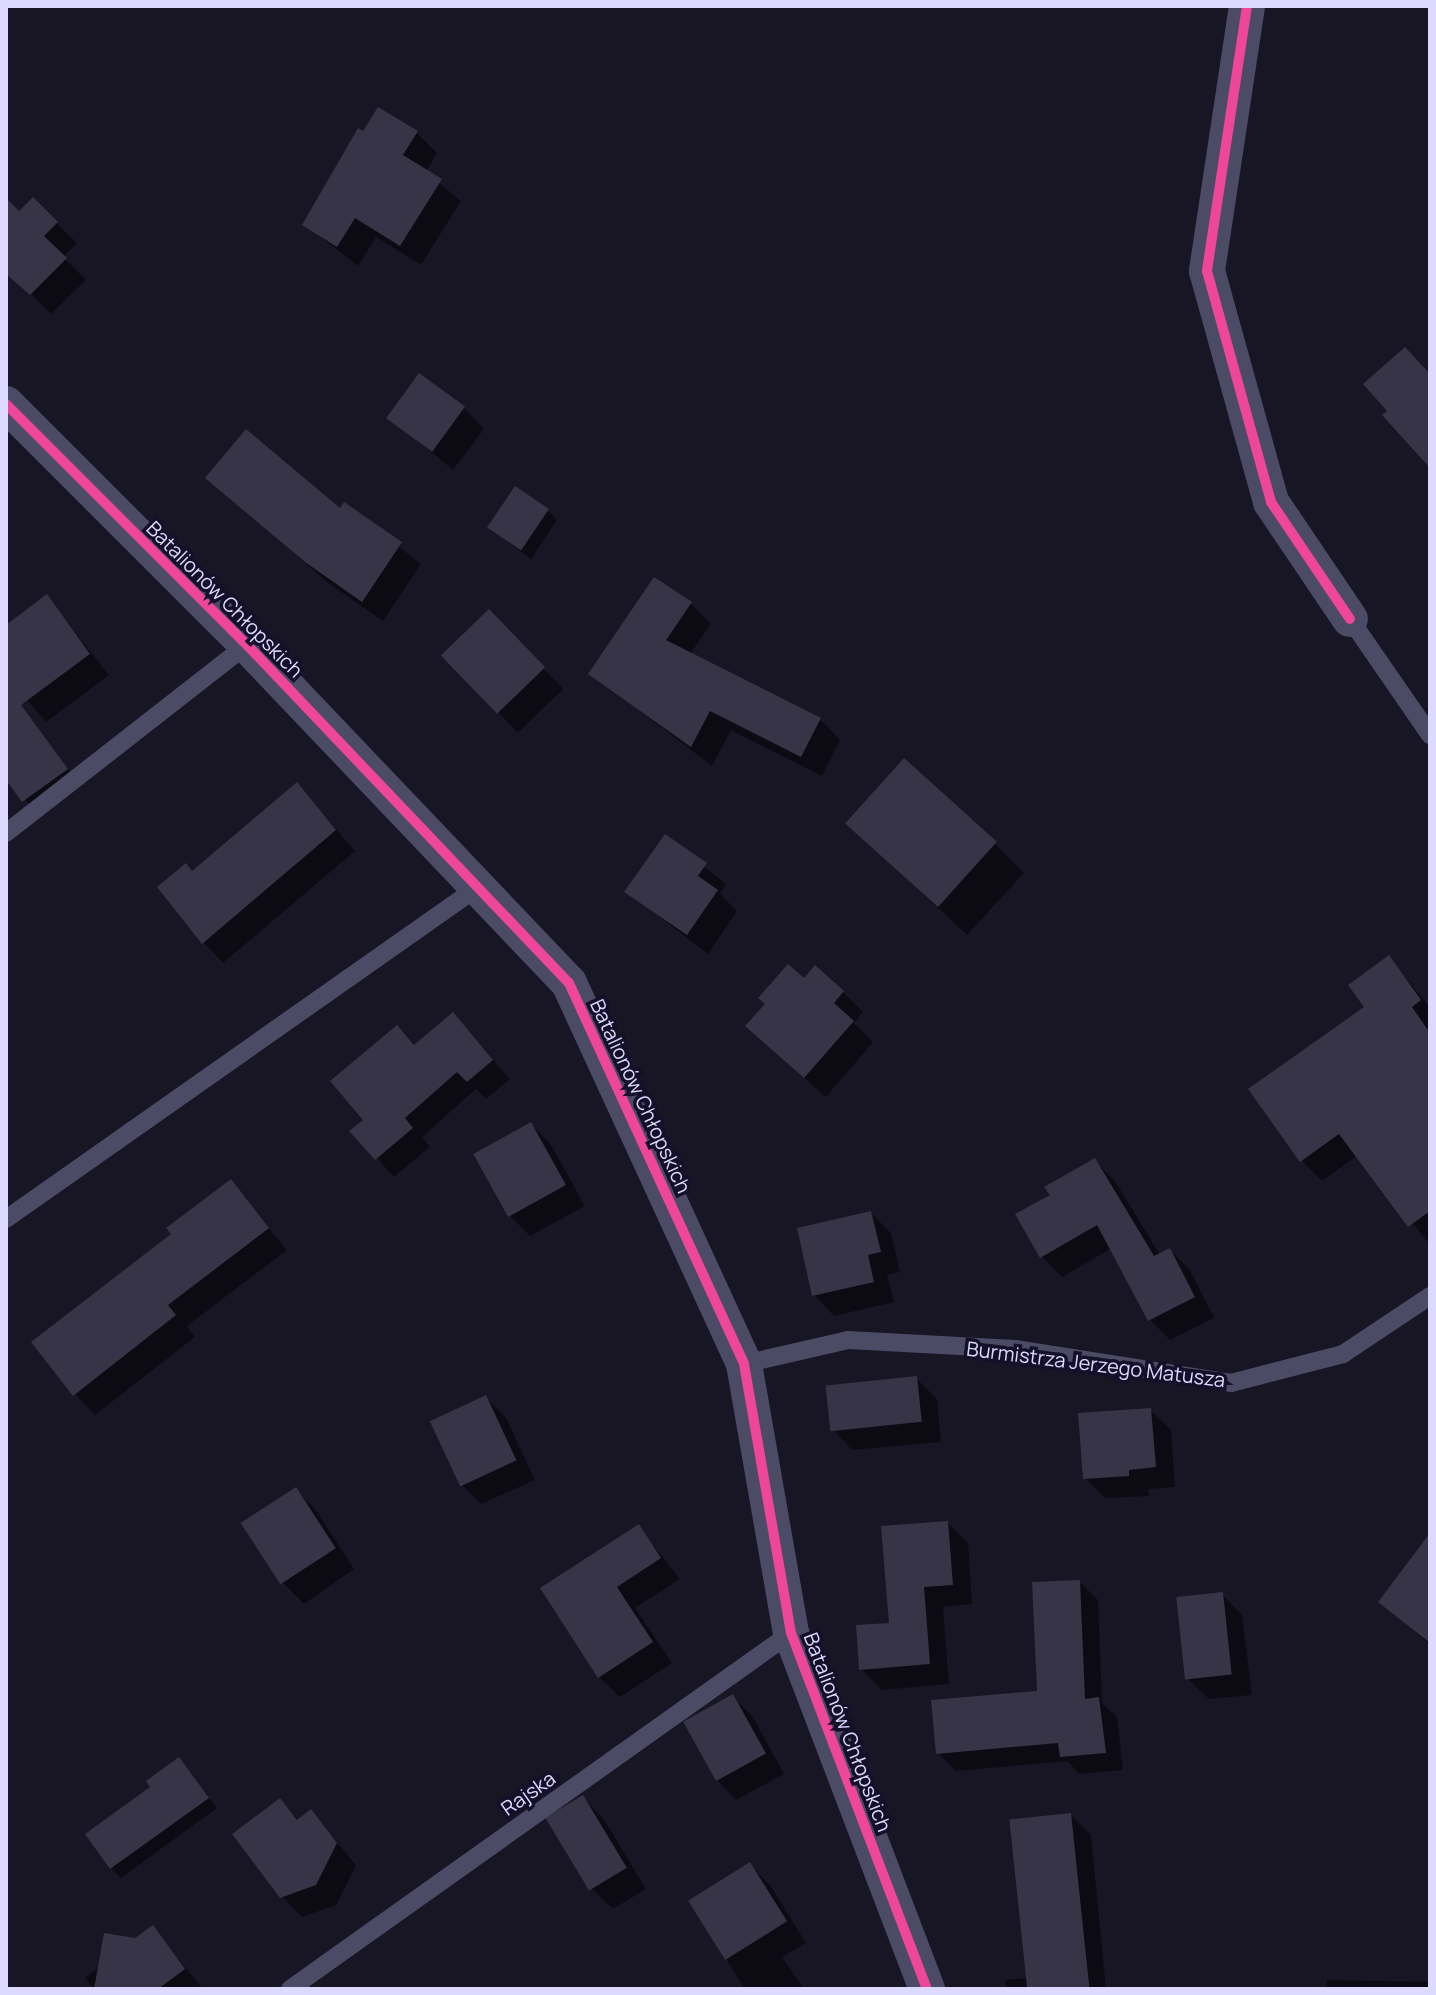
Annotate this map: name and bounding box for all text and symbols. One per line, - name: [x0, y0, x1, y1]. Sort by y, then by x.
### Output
- street label: Batalionów Chłopskich: [142, 516, 308, 682]
- street label: Batalionów Chłopskich: [586, 995, 696, 1197]
- street label: Burmistrza Jerzego Matusza: [965, 1336, 1227, 1392]
- street label: Batalionów Chłopskich: [799, 1629, 897, 1835]
- street label: Rajska: [496, 1766, 560, 1820]

